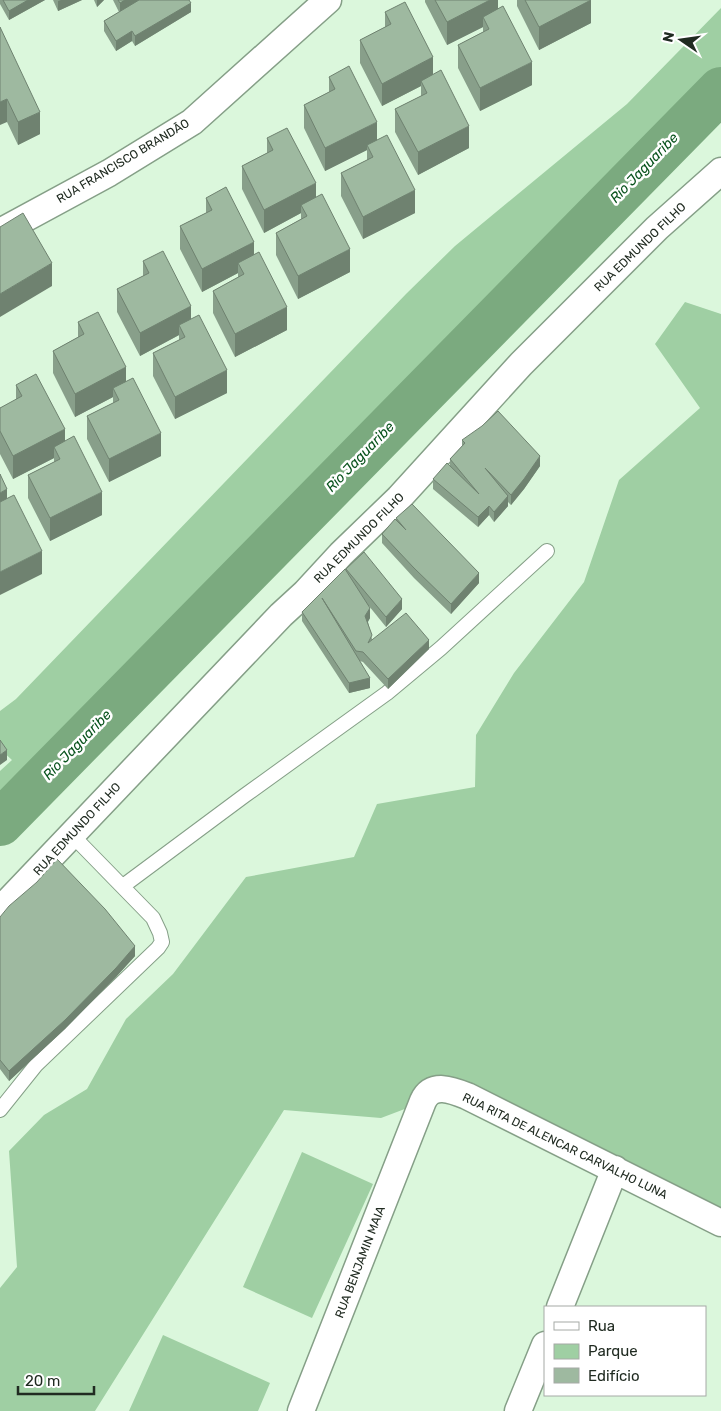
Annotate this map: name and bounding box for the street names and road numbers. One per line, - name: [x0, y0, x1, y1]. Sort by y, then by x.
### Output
- street label: RUA FRANCISCO BRANDÃO: [54, 116, 192, 206]
- street label: RUA EDMUNDO FILHO: [591, 200, 689, 294]
- street label: RUA EDMUNDO FILHO: [311, 490, 407, 586]
- street label: RUA EDMUNDO FILHO: [30, 780, 124, 878]
- street label: RUA RITA DE ALENCAR CARVALHO LUNA: [460, 1090, 670, 1202]
- street label: RUA BENJAMIN MAIA: [332, 1204, 388, 1320]

